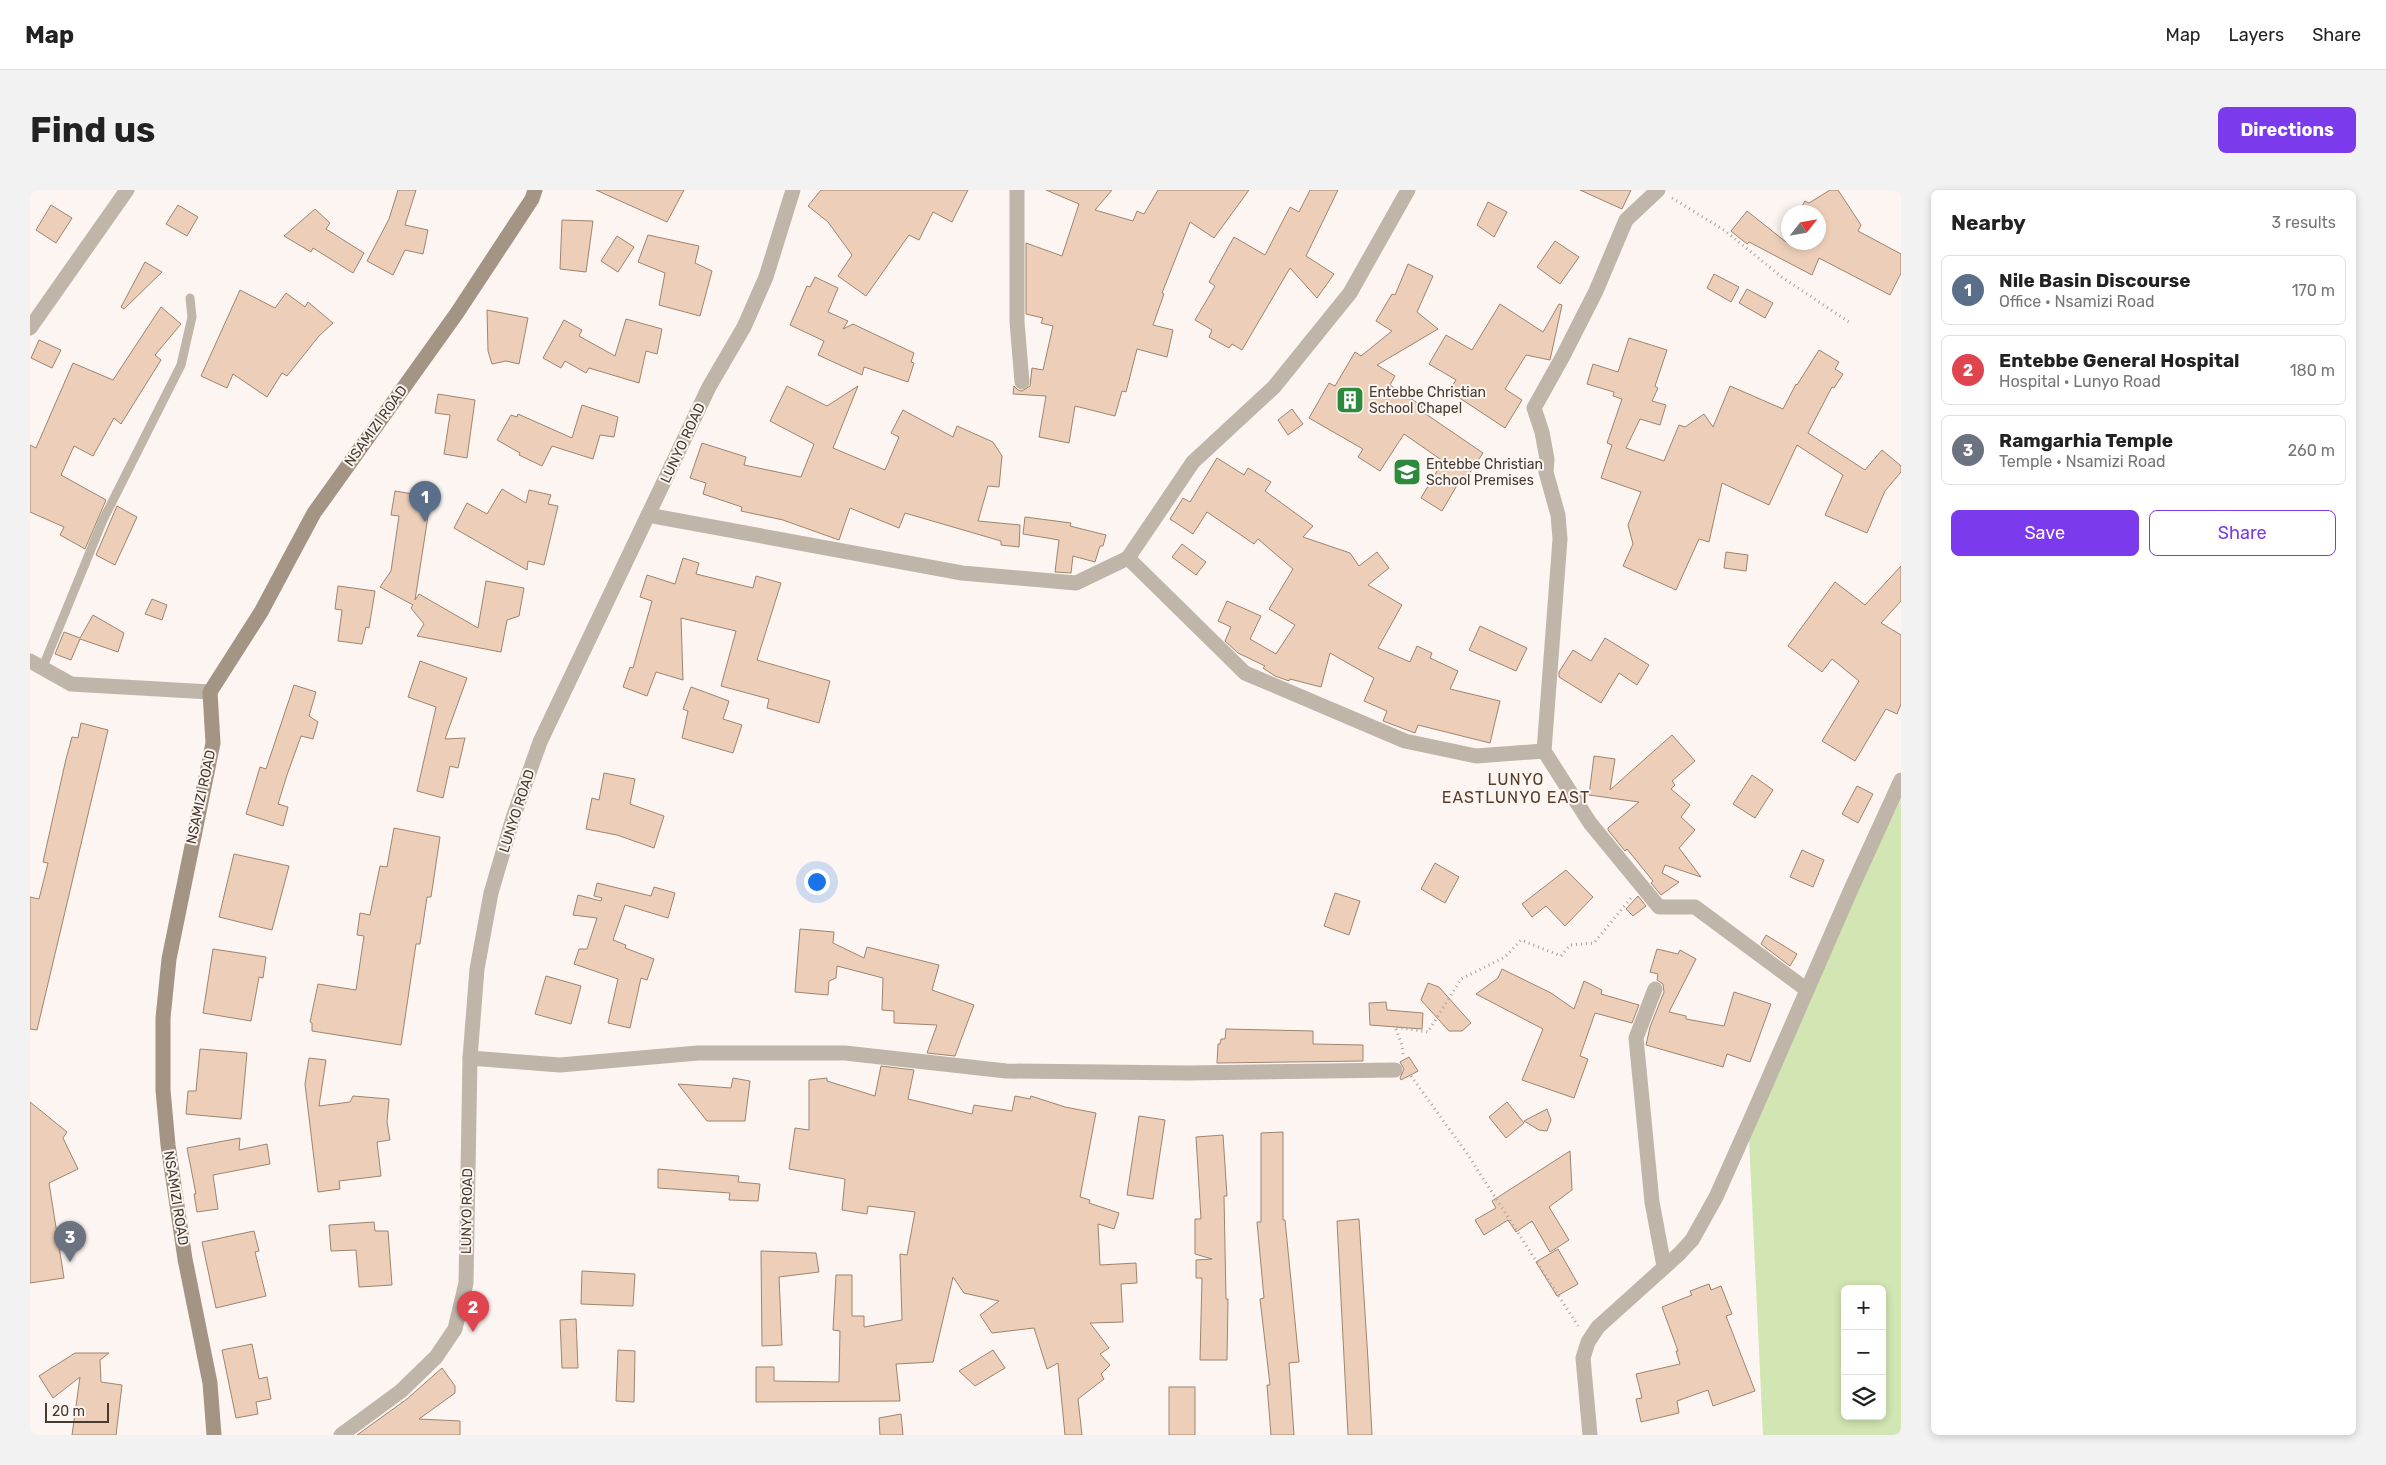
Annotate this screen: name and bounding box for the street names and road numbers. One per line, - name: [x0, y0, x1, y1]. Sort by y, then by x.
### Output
- street label: NSAMIZI ROAD: [341, 382, 411, 470]
- street label: LUNYO ROAD: [657, 400, 709, 486]
- street label: NSAMIZI ROAD: [183, 748, 219, 846]
- street label: LUNYO ROAD: [496, 767, 538, 855]
- street label: NSAMIZI ROAD: [160, 1149, 192, 1247]
- street label: LUNYO ROAD: [458, 1168, 476, 1254]

